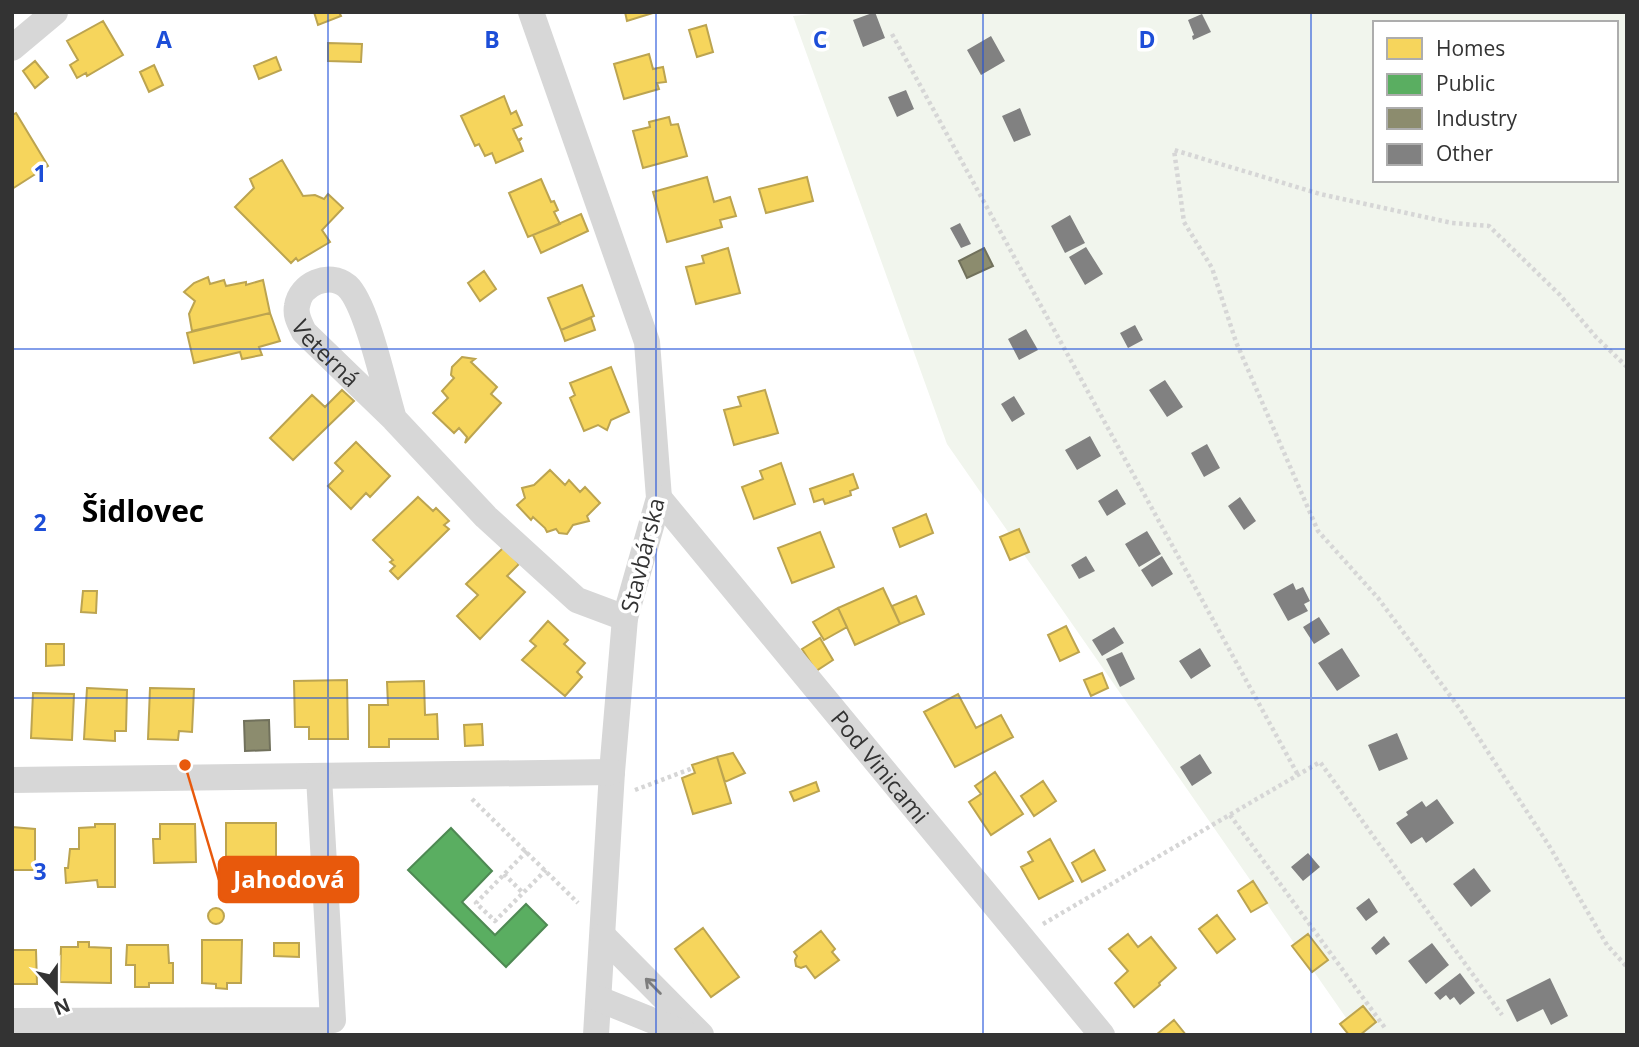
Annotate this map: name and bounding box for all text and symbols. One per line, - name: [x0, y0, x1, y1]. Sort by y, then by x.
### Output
- legend: [1373, 21, 1618, 182]
- text: A: [156, 23, 172, 55]
- text: B: [484, 23, 500, 55]
- text: C: [813, 23, 827, 55]
- text: D: [1138, 23, 1156, 55]
- text: Homes: [1436, 34, 1505, 62]
- text: Public: [1436, 69, 1495, 97]
- text: Industry: [1436, 104, 1518, 132]
- text: Other: [1436, 139, 1493, 167]
- text: 1: [33, 157, 47, 189]
- street label: Veterná: [284, 314, 367, 394]
- district label: Šidlovec: [82, 490, 204, 531]
- street label: Stavbárska: [612, 494, 672, 616]
- text: 2: [33, 506, 47, 538]
- street label: Pod Vinicami: [824, 703, 937, 830]
- text: 3: [33, 855, 47, 887]
- callout: Jahodová: [219, 857, 358, 902]
- text: Jahodová: [231, 862, 345, 895]
- north arrow: [21, 956, 91, 1026]
- one-way arrow: [645, 978, 662, 995]
- text: N: [50, 992, 74, 1022]

